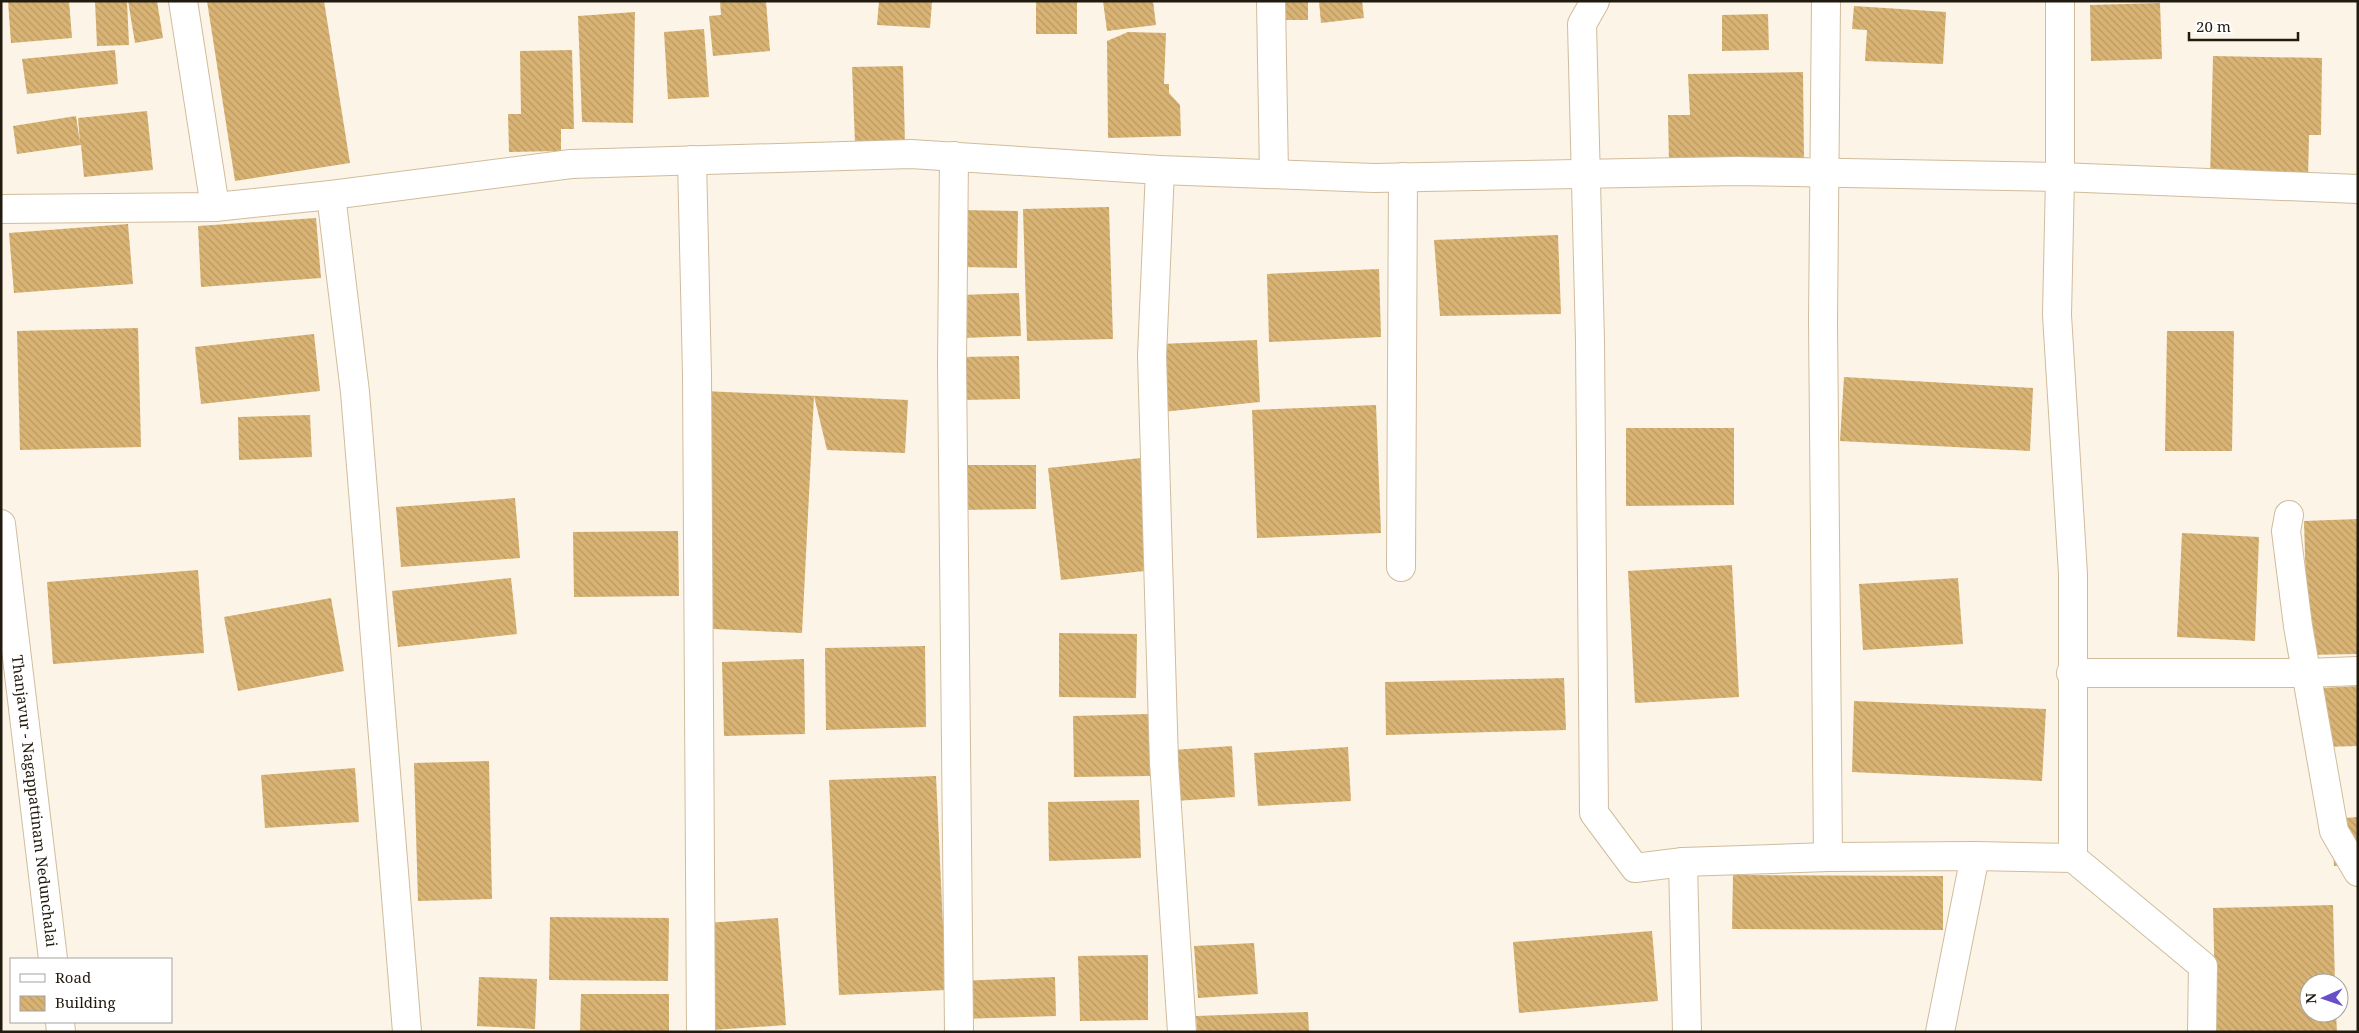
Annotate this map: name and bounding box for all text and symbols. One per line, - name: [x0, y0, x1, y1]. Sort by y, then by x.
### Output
- scale bar: [2189, 10, 2298, 42]
- text: 20 m: [2196, 16, 2231, 36]
- street label: Thanjavur - Nagappattinam Nedunchalai: [8, 654, 62, 948]
- legend: [10, 958, 172, 1023]
- text: Road: [55, 967, 91, 987]
- north arrow: [2299, 973, 2349, 1023]
- text: Building: [55, 992, 116, 1012]
- text: N: [2301, 993, 2320, 1004]

